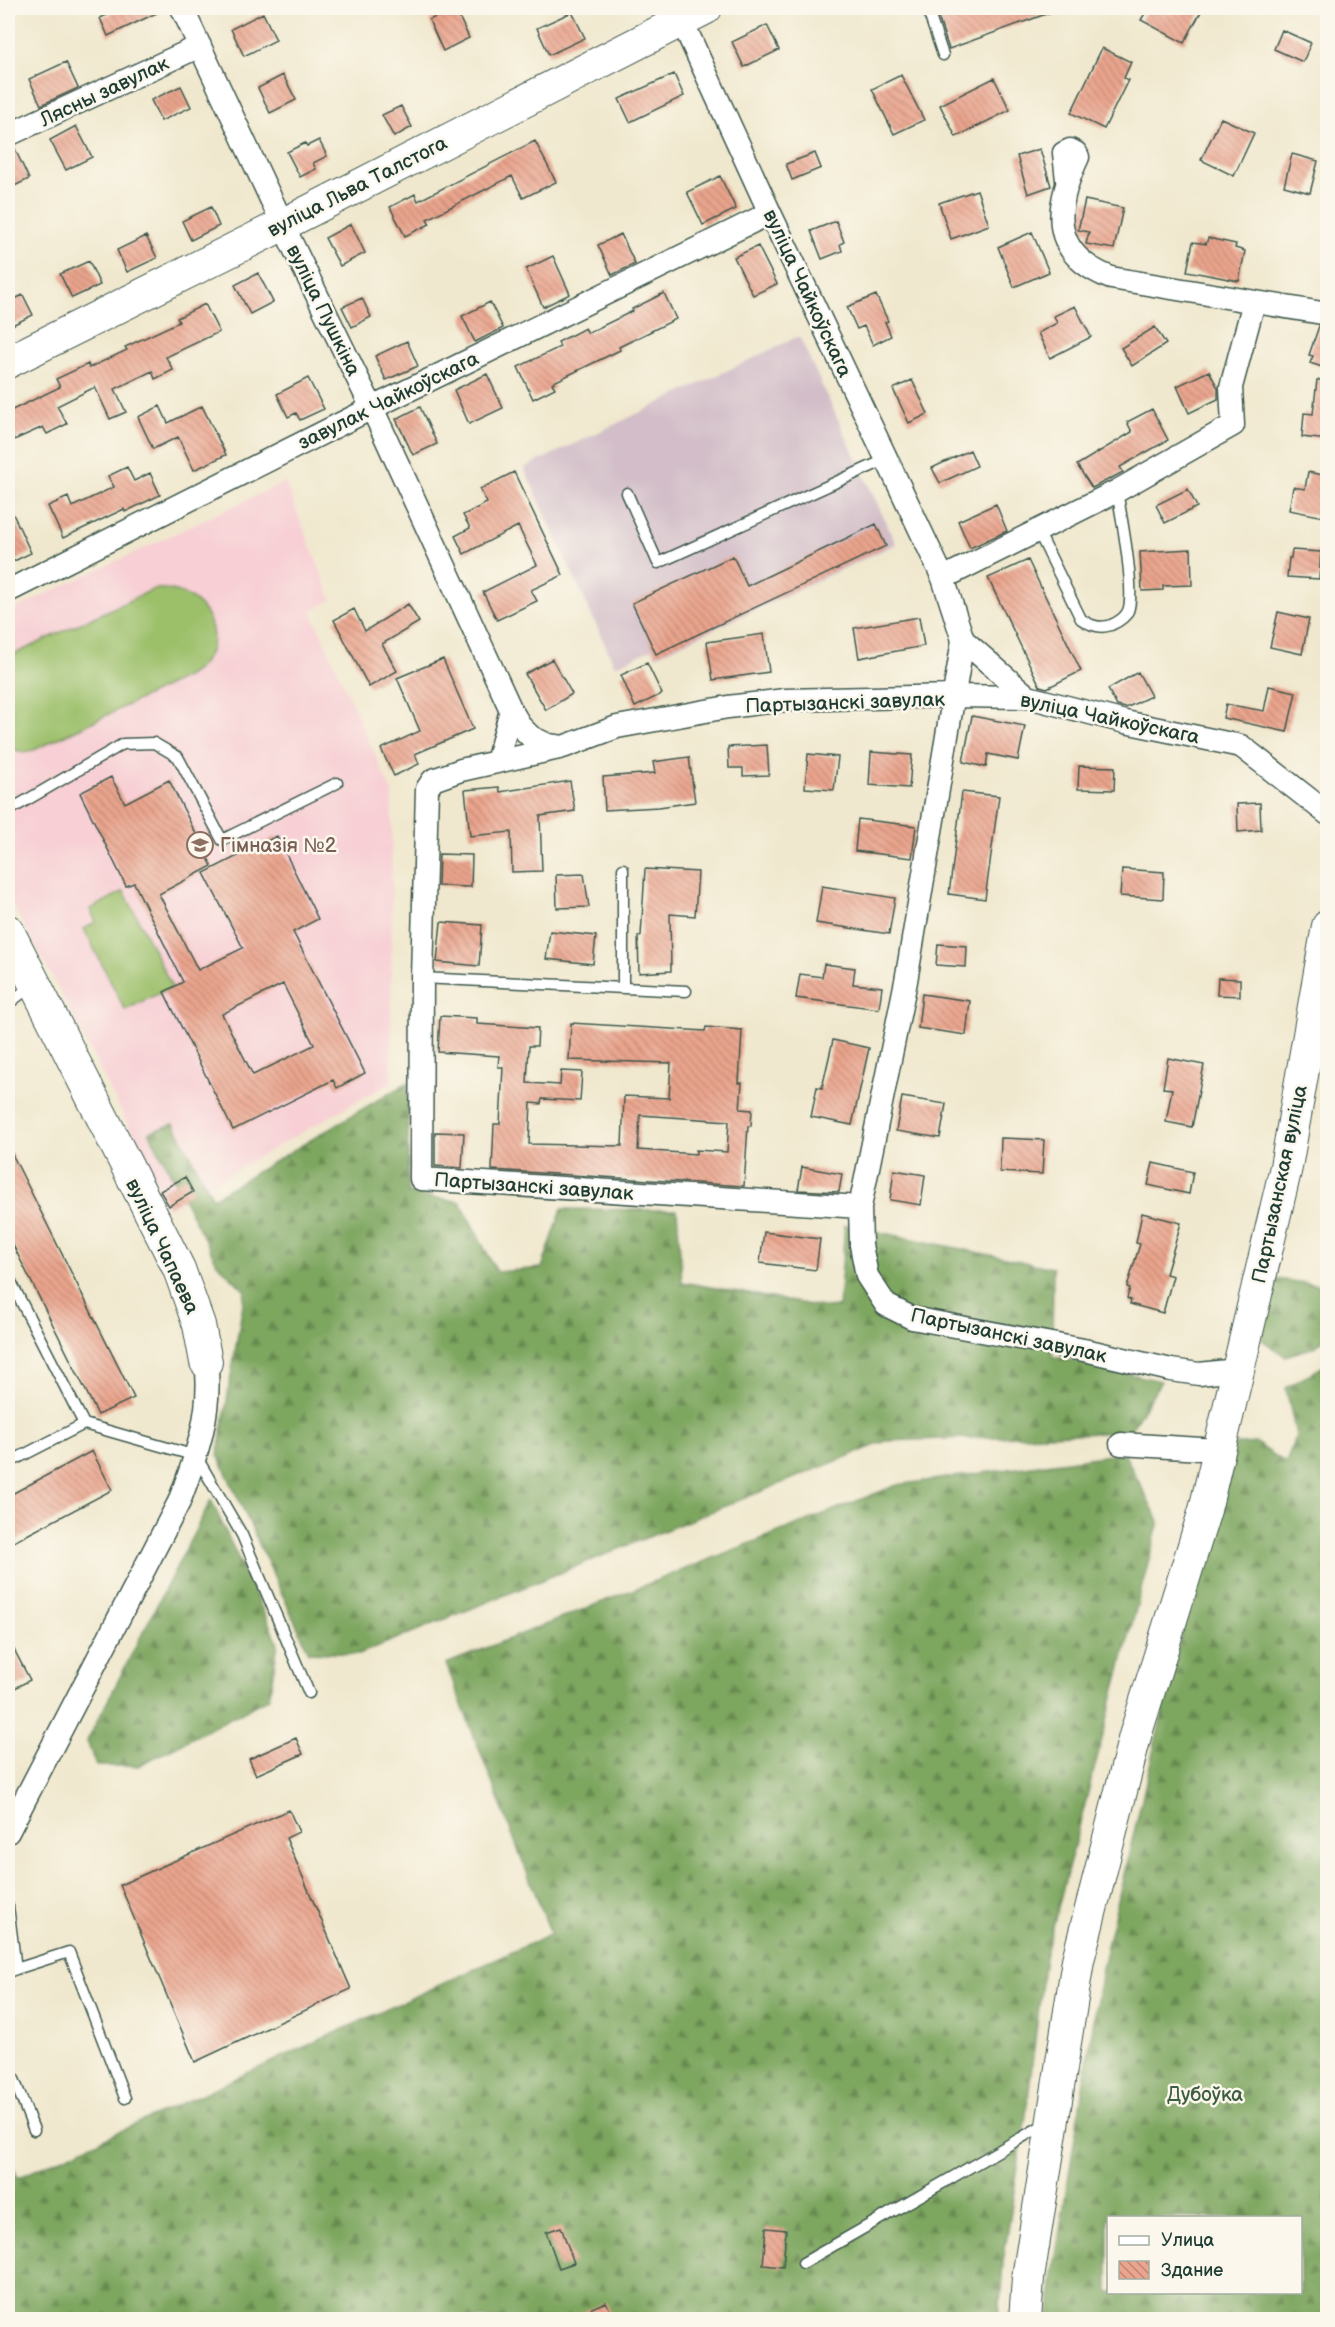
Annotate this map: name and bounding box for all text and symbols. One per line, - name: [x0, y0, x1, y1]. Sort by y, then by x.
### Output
- street label: Лясны завулак: [35, 51, 173, 133]
- street label: вуліца Льва Талстога: [264, 131, 451, 243]
- street label: вуліца Чайкоўскага: [758, 206, 857, 381]
- street label: вуліца Пушкіна: [281, 241, 365, 380]
- street label: завулак Чайкоўскага: [294, 347, 483, 455]
- street label: Партызанскі завулак: [745, 688, 946, 718]
- street label: вуліца Чайкоўскага: [1018, 688, 1202, 750]
- school or university icon: Гімназія №2: [185, 830, 215, 860]
- place label: Гімназія №2: [220, 834, 337, 858]
- street label: Партызанская вуліца: [1247, 1083, 1313, 1286]
- street label: Партызанскі завулак: [433, 1168, 635, 1206]
- street label: вуліца Чапаева: [120, 1175, 204, 1318]
- street label: Партызанскі завулак: [909, 1303, 1109, 1369]
- park label: Дубоўка: [1167, 2083, 1243, 2107]
- legend: [1107, 2216, 1302, 2294]
- text: Улица: [1161, 2230, 1215, 2251]
- text: Здание: [1161, 2260, 1223, 2281]

